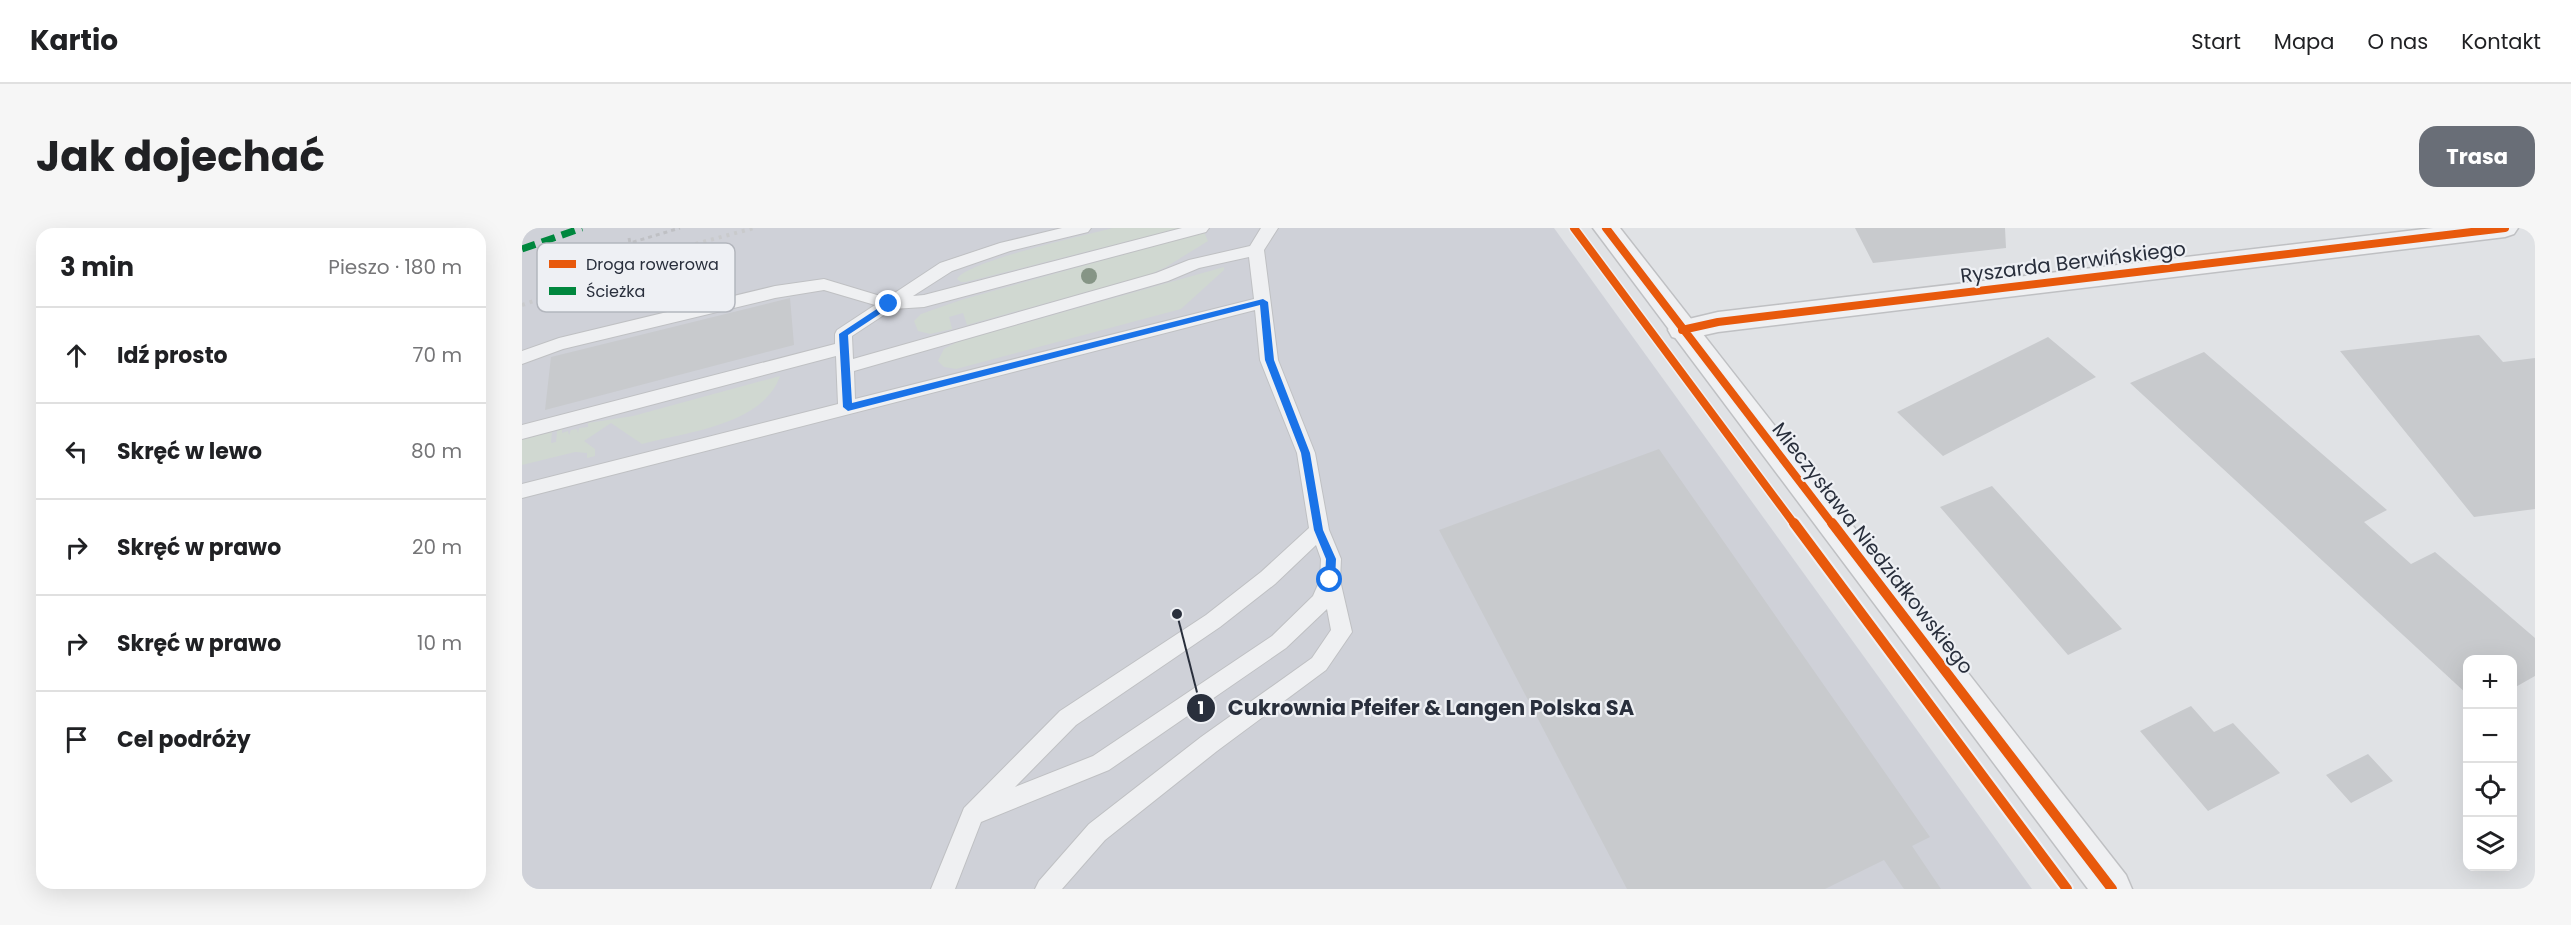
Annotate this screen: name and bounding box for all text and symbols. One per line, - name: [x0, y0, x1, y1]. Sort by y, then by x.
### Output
- text: Kartio: [30, 21, 118, 60]
- text: Start: [2191, 27, 2241, 56]
- text: Mapa: [2274, 27, 2335, 56]
- text: O nas: [2368, 27, 2428, 56]
- text: Kontakt: [2461, 27, 2541, 56]
- button: Trasa: [2419, 126, 2535, 187]
- text: Jak dojechać: [36, 127, 325, 186]
- street label: Ryszarda Berwińskiego: [1959, 234, 2187, 290]
- legend: [537, 243, 735, 312]
- text: 3 min: [60, 249, 134, 285]
- text: Pieszo · 180 m: [328, 253, 462, 281]
- text: Droga rowerowa: [586, 253, 719, 276]
- text: Ścieżka: [586, 280, 645, 303]
- route end: [875, 290, 901, 316]
- icon: ahead: [60, 339, 93, 372]
- text: Idź prosto: [117, 340, 228, 371]
- text: 70 m: [413, 341, 462, 369]
- street label: Mieczysława Niedziałkowskiego: [1766, 416, 1980, 680]
- icon: left: [60, 435, 93, 468]
- text: Skręć w lewo: [117, 436, 262, 467]
- text: 80 m: [411, 437, 462, 465]
- icon: right: [60, 531, 93, 564]
- text: Skręć w prawo: [117, 532, 281, 563]
- text: 20 m: [412, 533, 462, 561]
- route start: [1316, 566, 1342, 592]
- icon: right: [60, 627, 93, 660]
- text: Skręć w prawo: [117, 628, 281, 659]
- text: 10 m: [417, 629, 462, 657]
- map controls: [2463, 655, 2517, 871]
- button: +: [2463, 655, 2517, 709]
- callout: Cukrownia Pfeifer & Langen Polska SA: [1186, 688, 1646, 727]
- text: Cukrownia Pfeifer & Langen Polska SA: [1228, 693, 1635, 722]
- text: 1: [1198, 695, 1204, 720]
- button: −: [2463, 709, 2517, 763]
- icon: arrive: [60, 723, 93, 756]
- text: Cel podróży: [117, 724, 251, 755]
- button: locate: [2463, 763, 2517, 817]
- button: layers: [2463, 817, 2517, 871]

